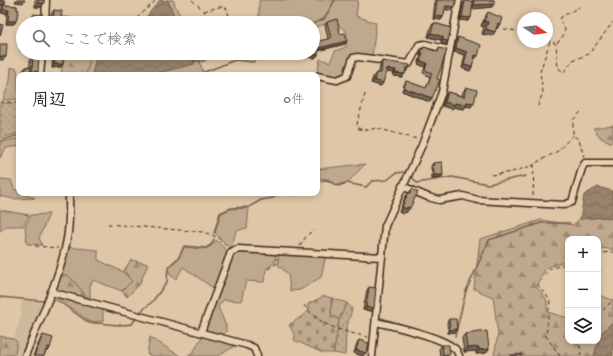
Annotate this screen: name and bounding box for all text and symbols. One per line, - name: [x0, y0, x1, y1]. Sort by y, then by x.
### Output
- north arrow: [517, 12, 553, 48]
- search box: [16, 16, 320, 60]
- icon: search: [30, 27, 52, 49]
- text: ここで検索: [62, 32, 137, 50]
- text: 周辺: [32, 92, 66, 112]
- text: 0件: [284, 93, 304, 108]
- map controls: [565, 236, 601, 344]
- button: +: [565, 236, 601, 272]
- button: −: [565, 272, 601, 308]
- button: layers: [565, 308, 601, 344]

